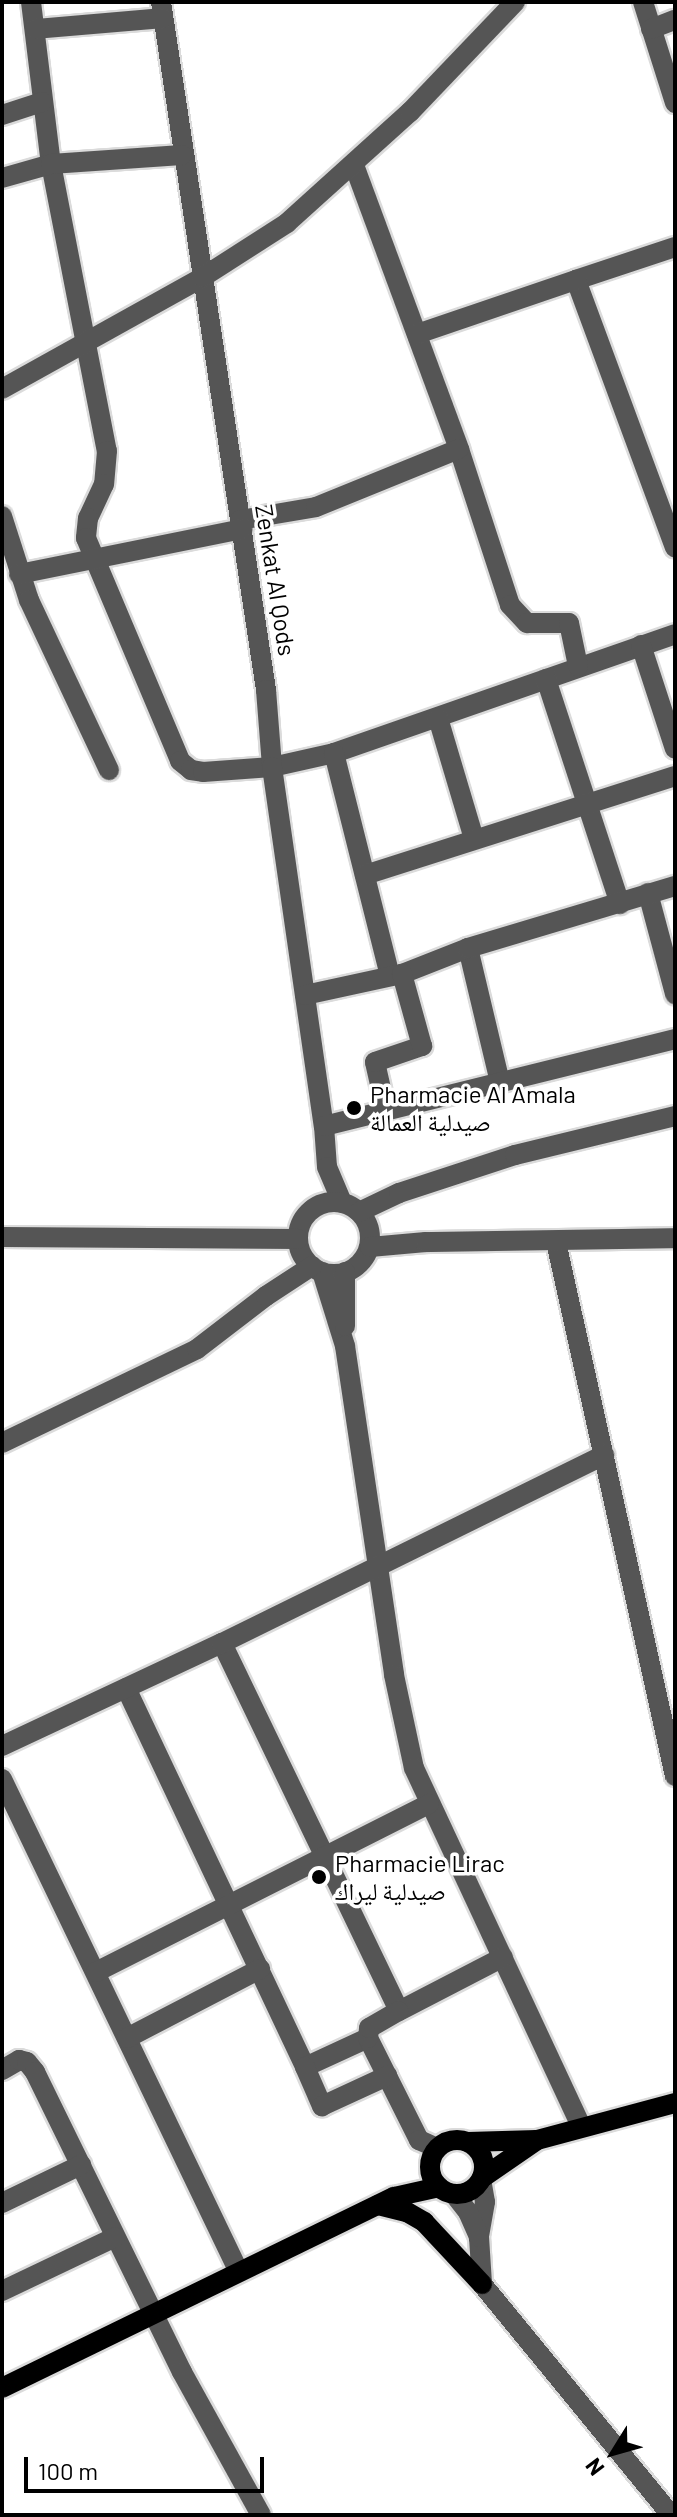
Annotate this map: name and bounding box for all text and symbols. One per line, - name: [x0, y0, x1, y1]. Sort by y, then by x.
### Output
- street label: Zenkat Al Qods: [250, 502, 302, 658]
- place label: Pharmacie Al Amala صيدلية العمالة: [370, 1080, 576, 1136]
- marker: Pharmacie Al Amala صيدلية العمالة: [345, 1099, 363, 1117]
- place label: Pharmacie Lirac صيدلية ليراك: [335, 1849, 505, 1905]
- marker: Pharmacie Lirac صيدلية ليراك: [310, 1868, 328, 1886]
- north arrow: [573, 2413, 653, 2493]
- scale bar: [28, 2441, 268, 2491]
- text: N: [579, 2454, 609, 2481]
- text: 100 m: [38, 2456, 98, 2485]

